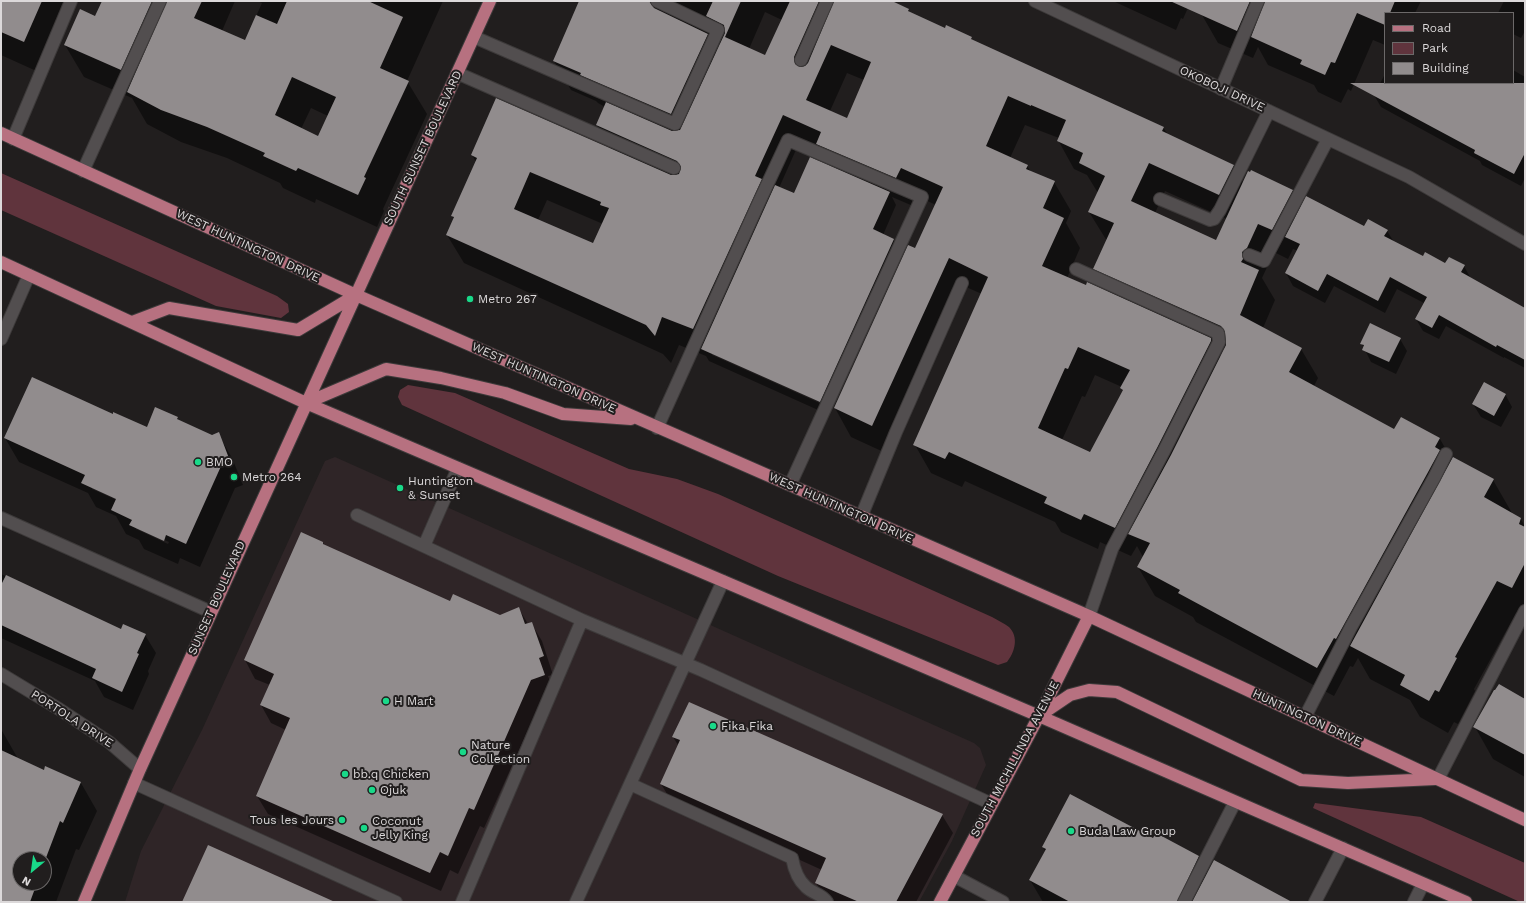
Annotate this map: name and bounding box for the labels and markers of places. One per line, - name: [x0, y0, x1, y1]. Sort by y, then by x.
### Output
- place label: Metro 267: [478, 292, 537, 306]
- marker: Metro 267: [465, 294, 475, 304]
- place label: BMO: [206, 455, 233, 469]
- marker: BMO: [193, 457, 203, 467]
- place label: Metro 264: [242, 470, 302, 484]
- marker: Metro 264: [229, 472, 239, 482]
- place label: Huntington & Sunset: [408, 474, 473, 502]
- marker: Huntington & Sunset: [395, 483, 405, 493]
- place label: H Mart: [394, 694, 433, 708]
- marker: H Mart: [381, 696, 391, 706]
- place label: Fika Fika: [721, 719, 773, 733]
- marker: Fika Fika: [708, 721, 718, 731]
- place label: Nature Collection: [471, 738, 530, 766]
- marker: Nature Collection: [458, 747, 468, 757]
- place label: bb.q Chicken: [353, 767, 429, 781]
- marker: bb.q Chicken: [340, 769, 350, 779]
- place label: Ojuk: [380, 783, 406, 797]
- marker: Ojuk: [367, 785, 377, 795]
- place label: Tous les Jours: [250, 813, 334, 827]
- place label: Coconut Jelly King: [372, 814, 428, 842]
- marker: Tous les Jours: [337, 815, 347, 825]
- marker: Coconut Jelly King: [359, 823, 369, 833]
- place label: Buda Law Group: [1079, 824, 1176, 838]
- marker: Buda Law Group: [1066, 826, 1076, 836]

